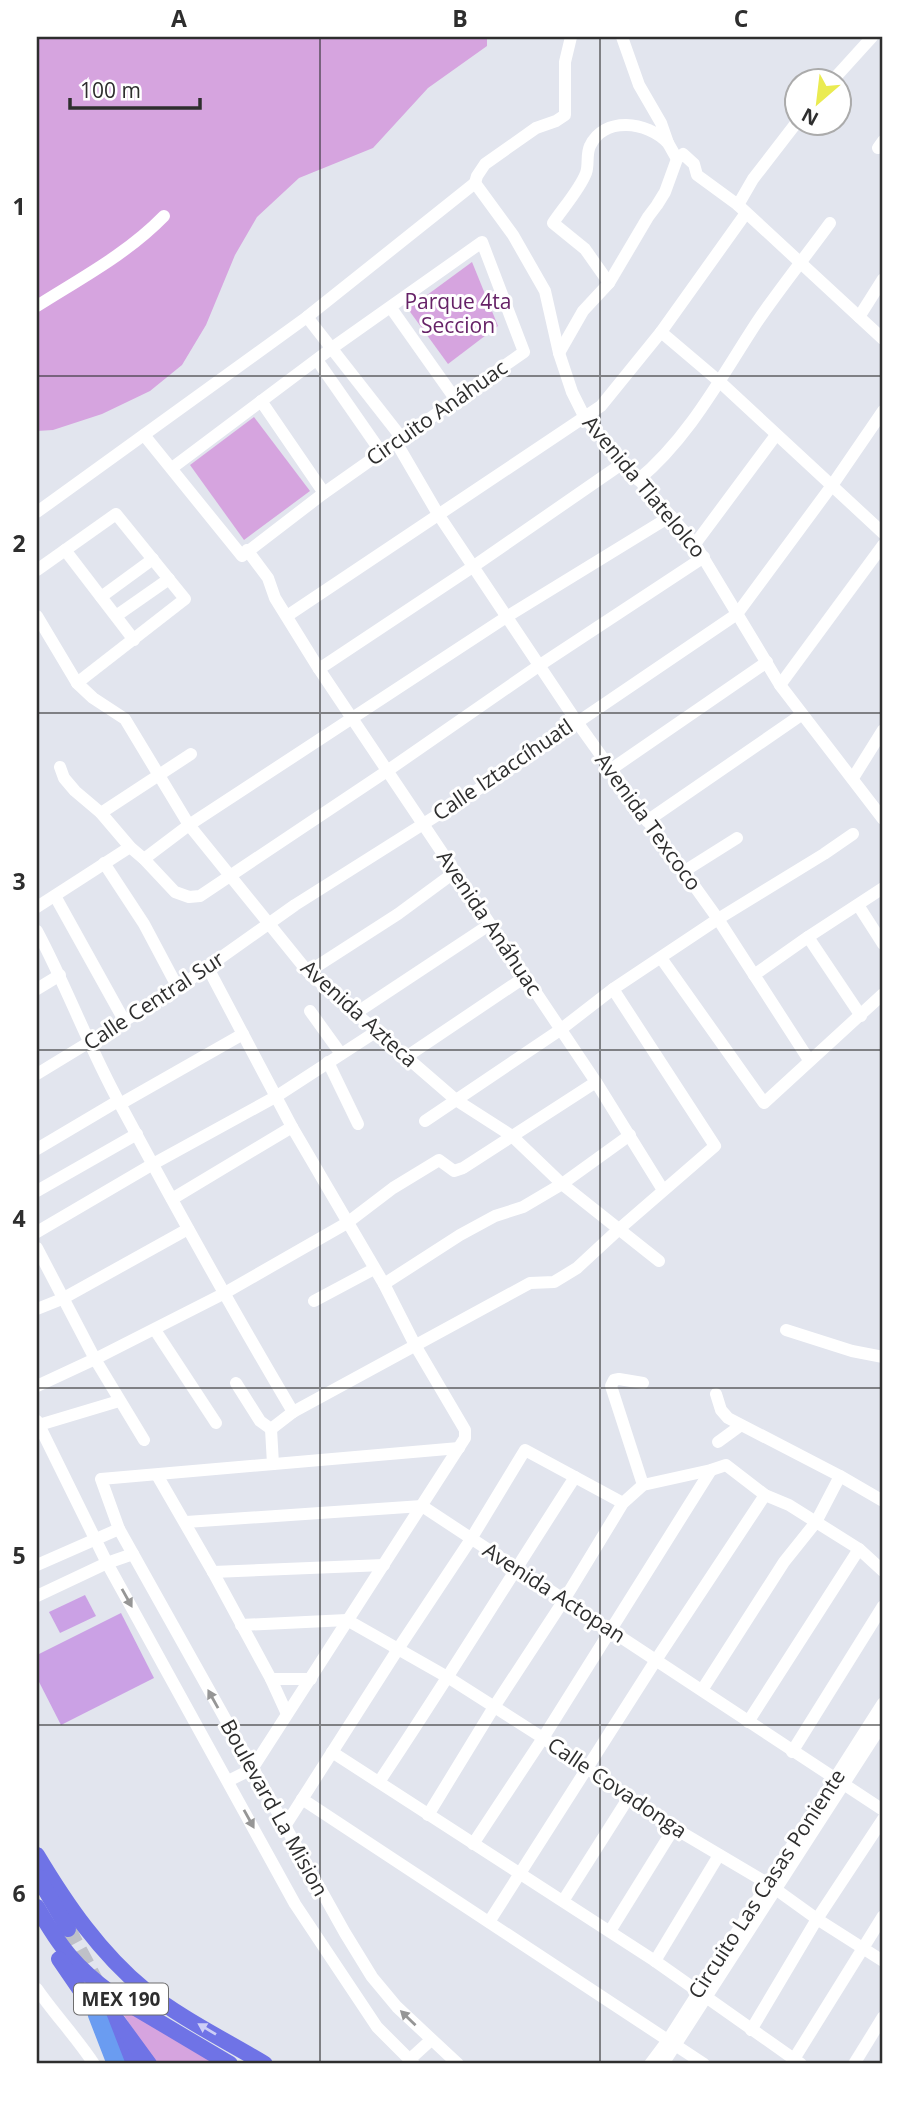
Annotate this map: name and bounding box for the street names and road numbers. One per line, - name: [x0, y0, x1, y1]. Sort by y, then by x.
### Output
- street label: Circuito Anáhuac: [360, 353, 513, 471]
- street label: Avenida Tlatelolco: [577, 409, 713, 563]
- street label: Calle Iztaccíhuatl: [427, 712, 578, 826]
- street label: Avenida Texcoco: [589, 747, 708, 896]
- street label: Avenida Anáhuac: [431, 845, 549, 1000]
- street label: Calle Central Sur: [78, 944, 229, 1056]
- street label: Avenida Azteca: [295, 953, 424, 1073]
- street label: Avenida Actopan: [478, 1536, 631, 1649]
- street label: Boulevard La Mision: [215, 1714, 335, 1901]
- street label: Calle Covadonga: [542, 1730, 693, 1844]
- street label: Circuito Las Casas Poniente: [681, 1763, 851, 2004]
- road number: MEX 190: [74, 1983, 168, 2014]

